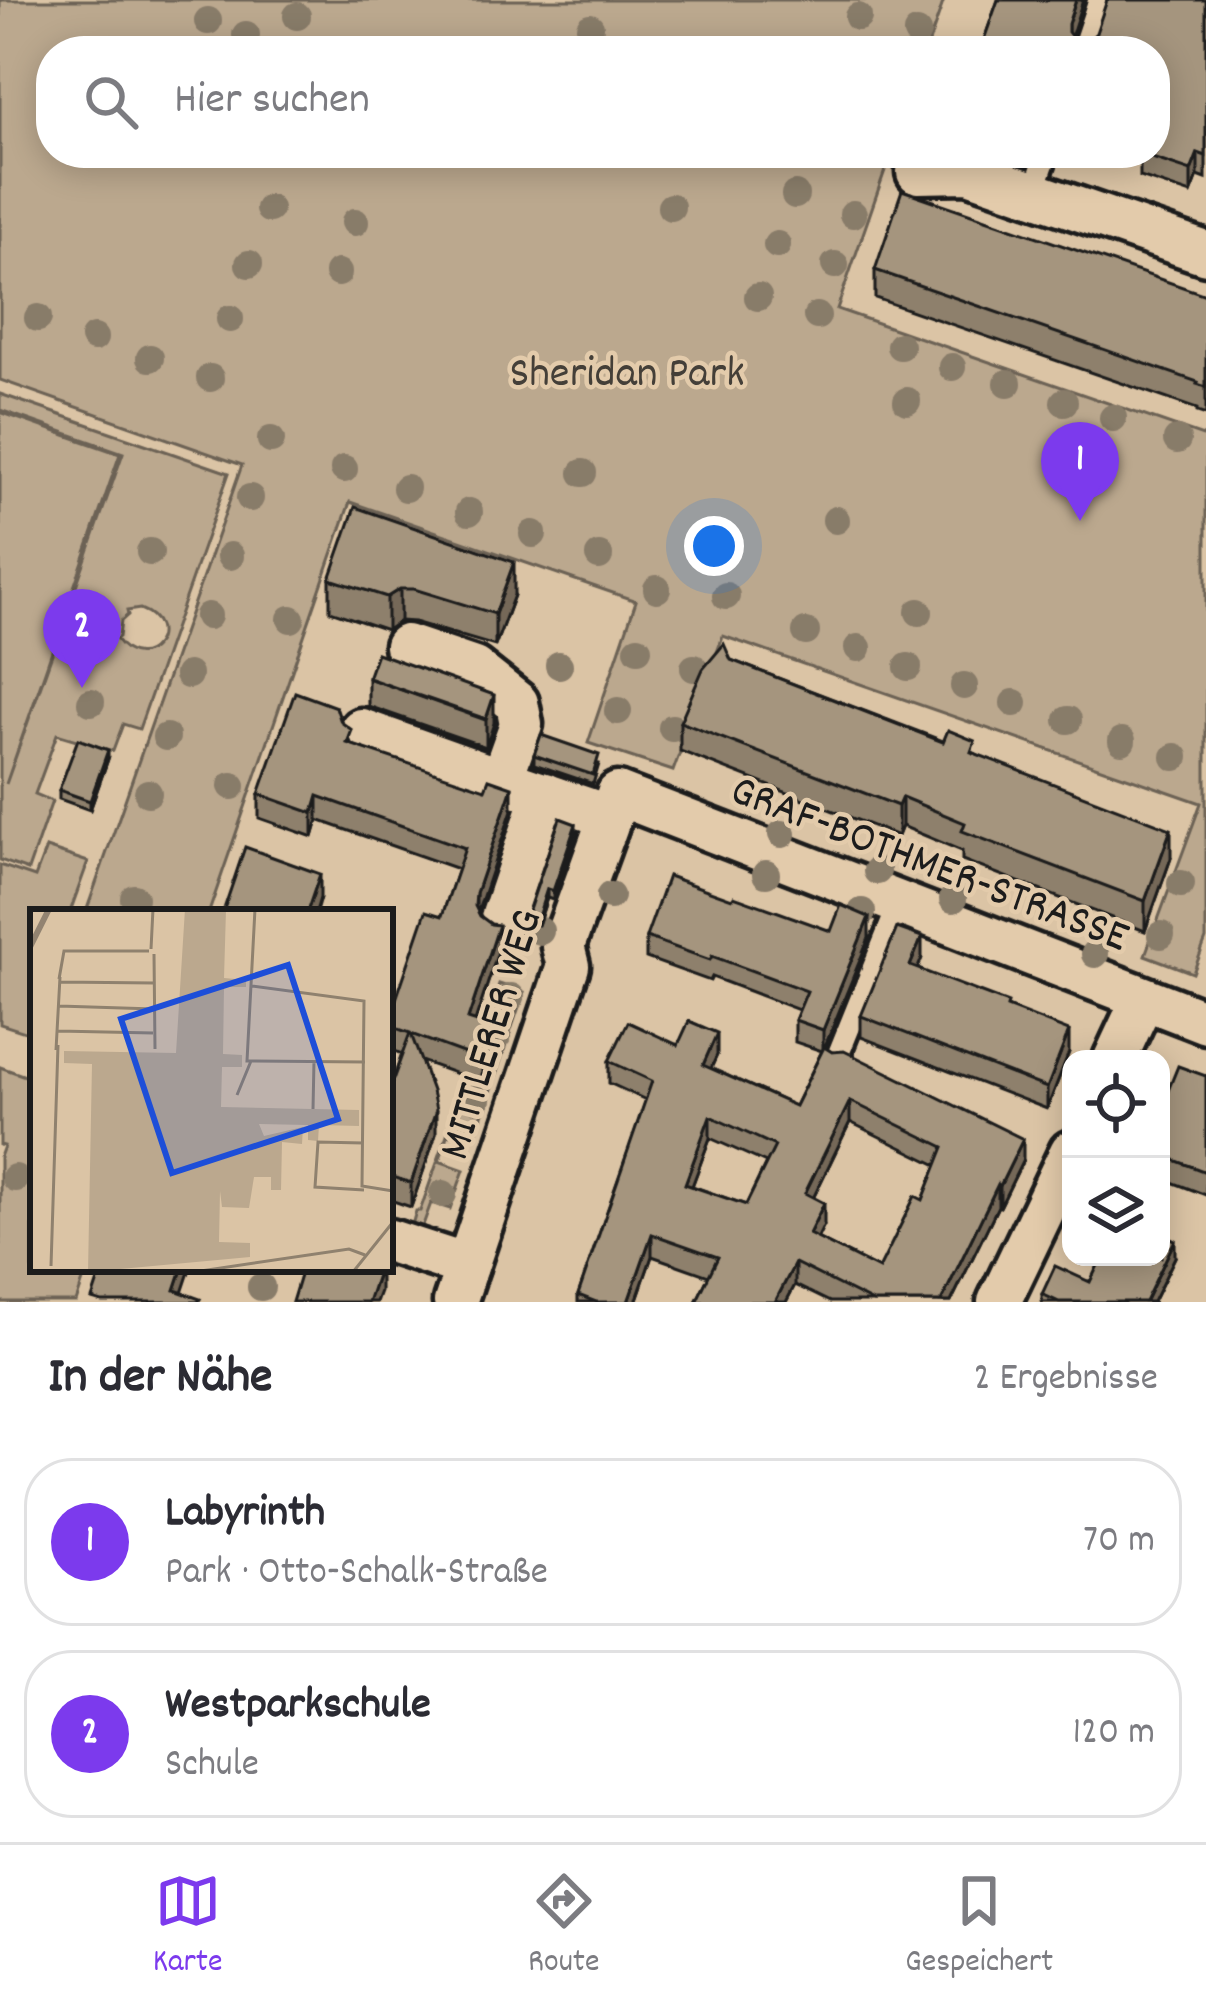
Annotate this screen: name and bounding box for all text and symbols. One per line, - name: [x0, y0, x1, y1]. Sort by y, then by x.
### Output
- search box: [36, 36, 1170, 168]
- icon: search: [78, 69, 144, 135]
- text: Hier suchen: [174, 70, 370, 134]
- park label: Sheridan Park: [509, 344, 745, 408]
- pin: 1: [1041, 422, 1119, 521]
- your location: [684, 516, 744, 576]
- pin: 2: [43, 589, 121, 688]
- street label: GRAF-BOTHMER-STRASSE: [720, 761, 1137, 972]
- street label: MITTLERER WEG: [425, 902, 562, 1168]
- inset map: [30, 909, 393, 1272]
- map controls: [1062, 1050, 1170, 1266]
- button: locate: [1062, 1050, 1170, 1158]
- button: layers: [1062, 1158, 1170, 1266]
- text: In der Nähe: [48, 1344, 272, 1416]
- text: 2 Ergebnisse: [974, 1353, 1158, 1408]
- text: Labyrinth: [165, 1483, 325, 1547]
- text: 1: [86, 1515, 94, 1570]
- text: 70 m: [1083, 1515, 1155, 1570]
- text: Park · Otto-Schalk-Straße: [165, 1547, 548, 1602]
- text: Westparkschule: [165, 1675, 431, 1739]
- text: 2: [81, 1707, 99, 1762]
- text: 120 m: [1072, 1707, 1155, 1762]
- text: Schule: [165, 1739, 259, 1794]
- tab: Karte: [153, 1868, 222, 1987]
- tab: Route: [528, 1868, 600, 1987]
- tab: Gespeichert: [905, 1868, 1053, 1987]

